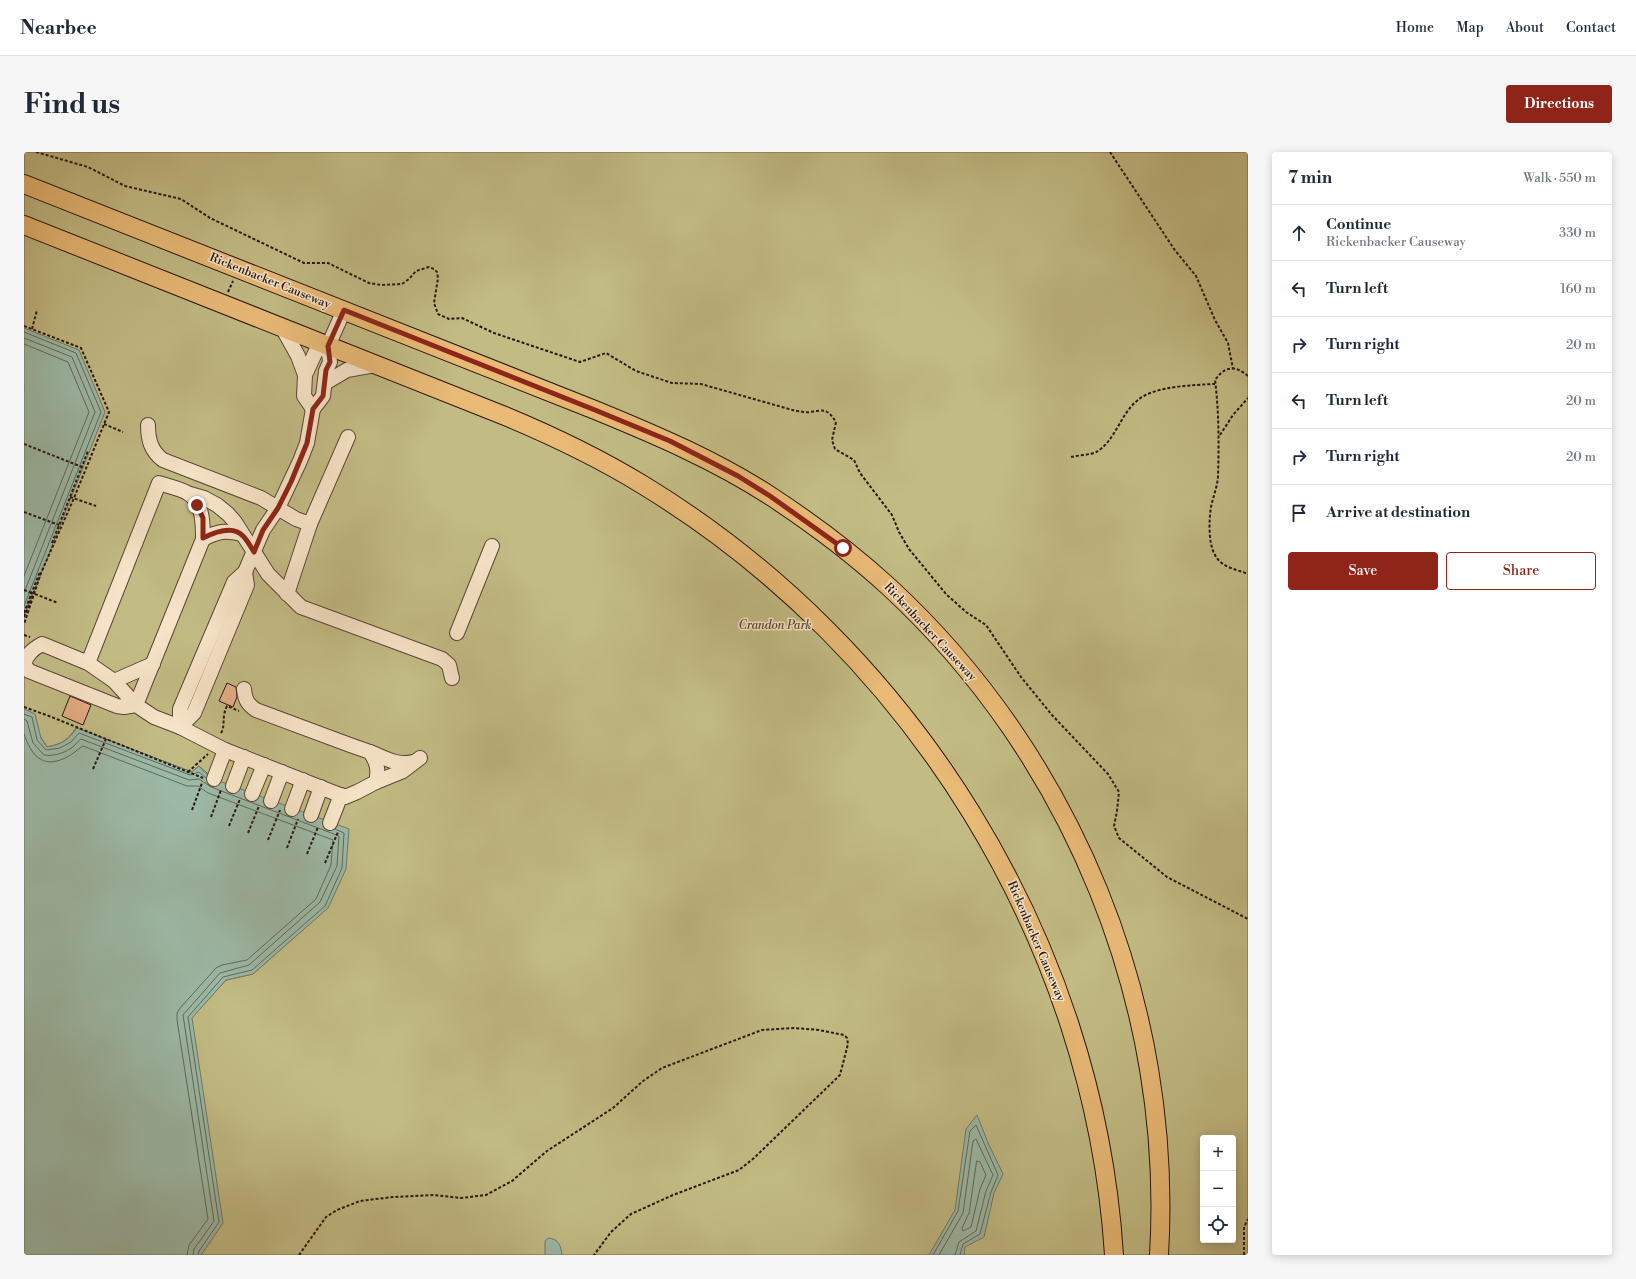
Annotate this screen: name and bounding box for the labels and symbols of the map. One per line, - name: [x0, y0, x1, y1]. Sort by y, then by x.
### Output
- street label: Rickenbacker Causeway: [207, 250, 333, 312]
- route end: [188, 496, 206, 514]
- route start: [834, 539, 852, 557]
- street label: Rickenbacker Causeway: [880, 580, 980, 684]
- park label: Crandon Park: [738, 618, 812, 633]
- street label: Rickenbacker Causeway: [1004, 879, 1068, 1004]

